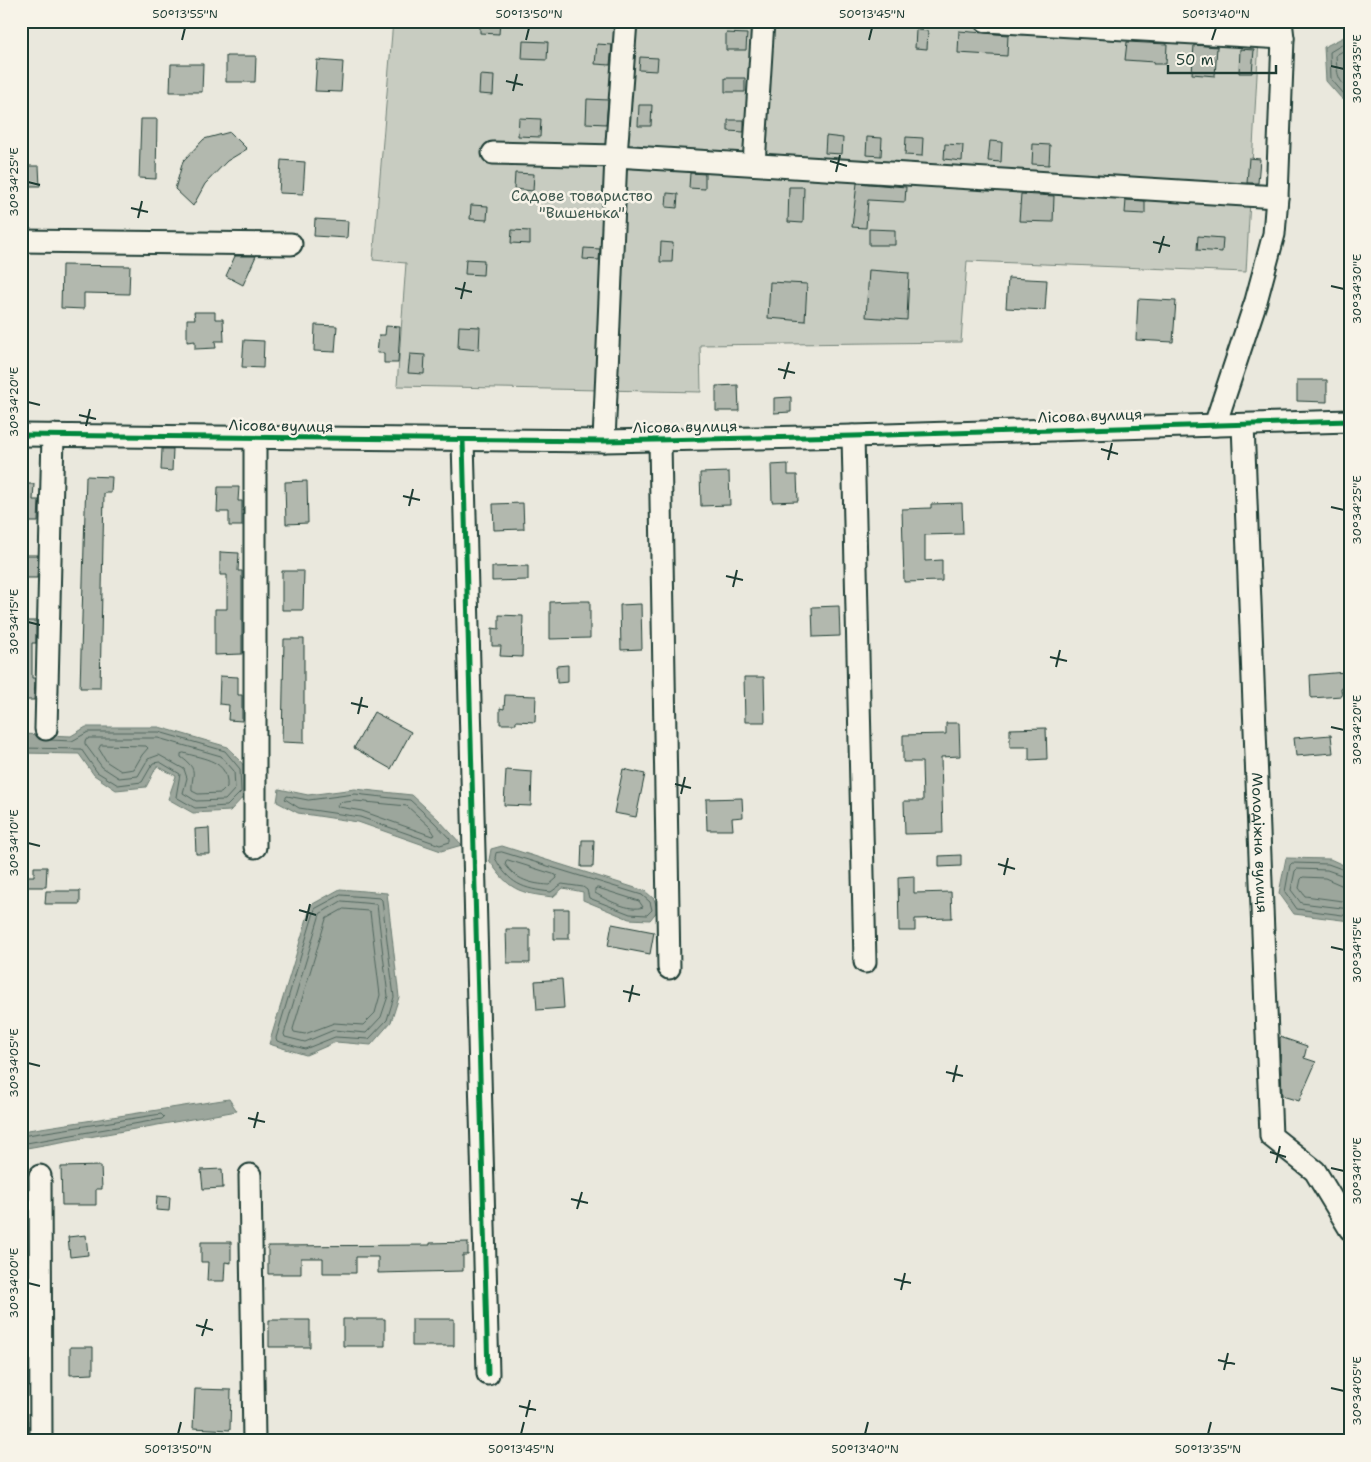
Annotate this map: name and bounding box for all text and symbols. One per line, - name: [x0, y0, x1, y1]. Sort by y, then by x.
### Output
- text: 50°13'55"N: [152, 6, 218, 22]
- text: 50°13'50"N: [495, 6, 563, 22]
- text: 50°13'45"N: [839, 6, 905, 22]
- text: 50°13'40"N: [1182, 6, 1250, 22]
- text: 30°34'35"E: [1349, 34, 1365, 104]
- scale bar: [1168, 42, 1276, 74]
- text: 50 m: [1176, 50, 1214, 70]
- text: 30°34'25"E: [6, 147, 22, 217]
- park label: Садове товариство "Вишенька": [511, 186, 653, 223]
- text: 30°34'30"E: [1349, 254, 1365, 324]
- text: 30°34'20"E: [6, 367, 22, 437]
- street label: Лісова вулиця: [1037, 404, 1143, 428]
- street label: Лісова вулиця: [228, 415, 334, 437]
- street label: Лісова вулиця: [632, 416, 738, 438]
- text: 30°34'25"E: [1349, 475, 1365, 545]
- text: 30°34'15"E: [6, 589, 22, 655]
- text: 30°34'20"E: [1349, 695, 1365, 765]
- street label: Молодіжна вулиця: [1247, 772, 1272, 913]
- text: 30°34'10"E: [6, 809, 22, 877]
- text: 30°34'15"E: [1349, 917, 1365, 983]
- text: 30°34'05"E: [6, 1028, 22, 1098]
- text: 30°34'10"E: [1349, 1137, 1365, 1205]
- text: 30°34'00"E: [6, 1248, 22, 1318]
- text: 30°34'05"E: [1349, 1356, 1365, 1426]
- text: 50°13'50"N: [144, 1441, 212, 1457]
- text: 50°13'45"N: [488, 1441, 554, 1457]
- text: 50°13'40"N: [831, 1441, 899, 1457]
- text: 50°13'35"N: [1175, 1441, 1241, 1457]

